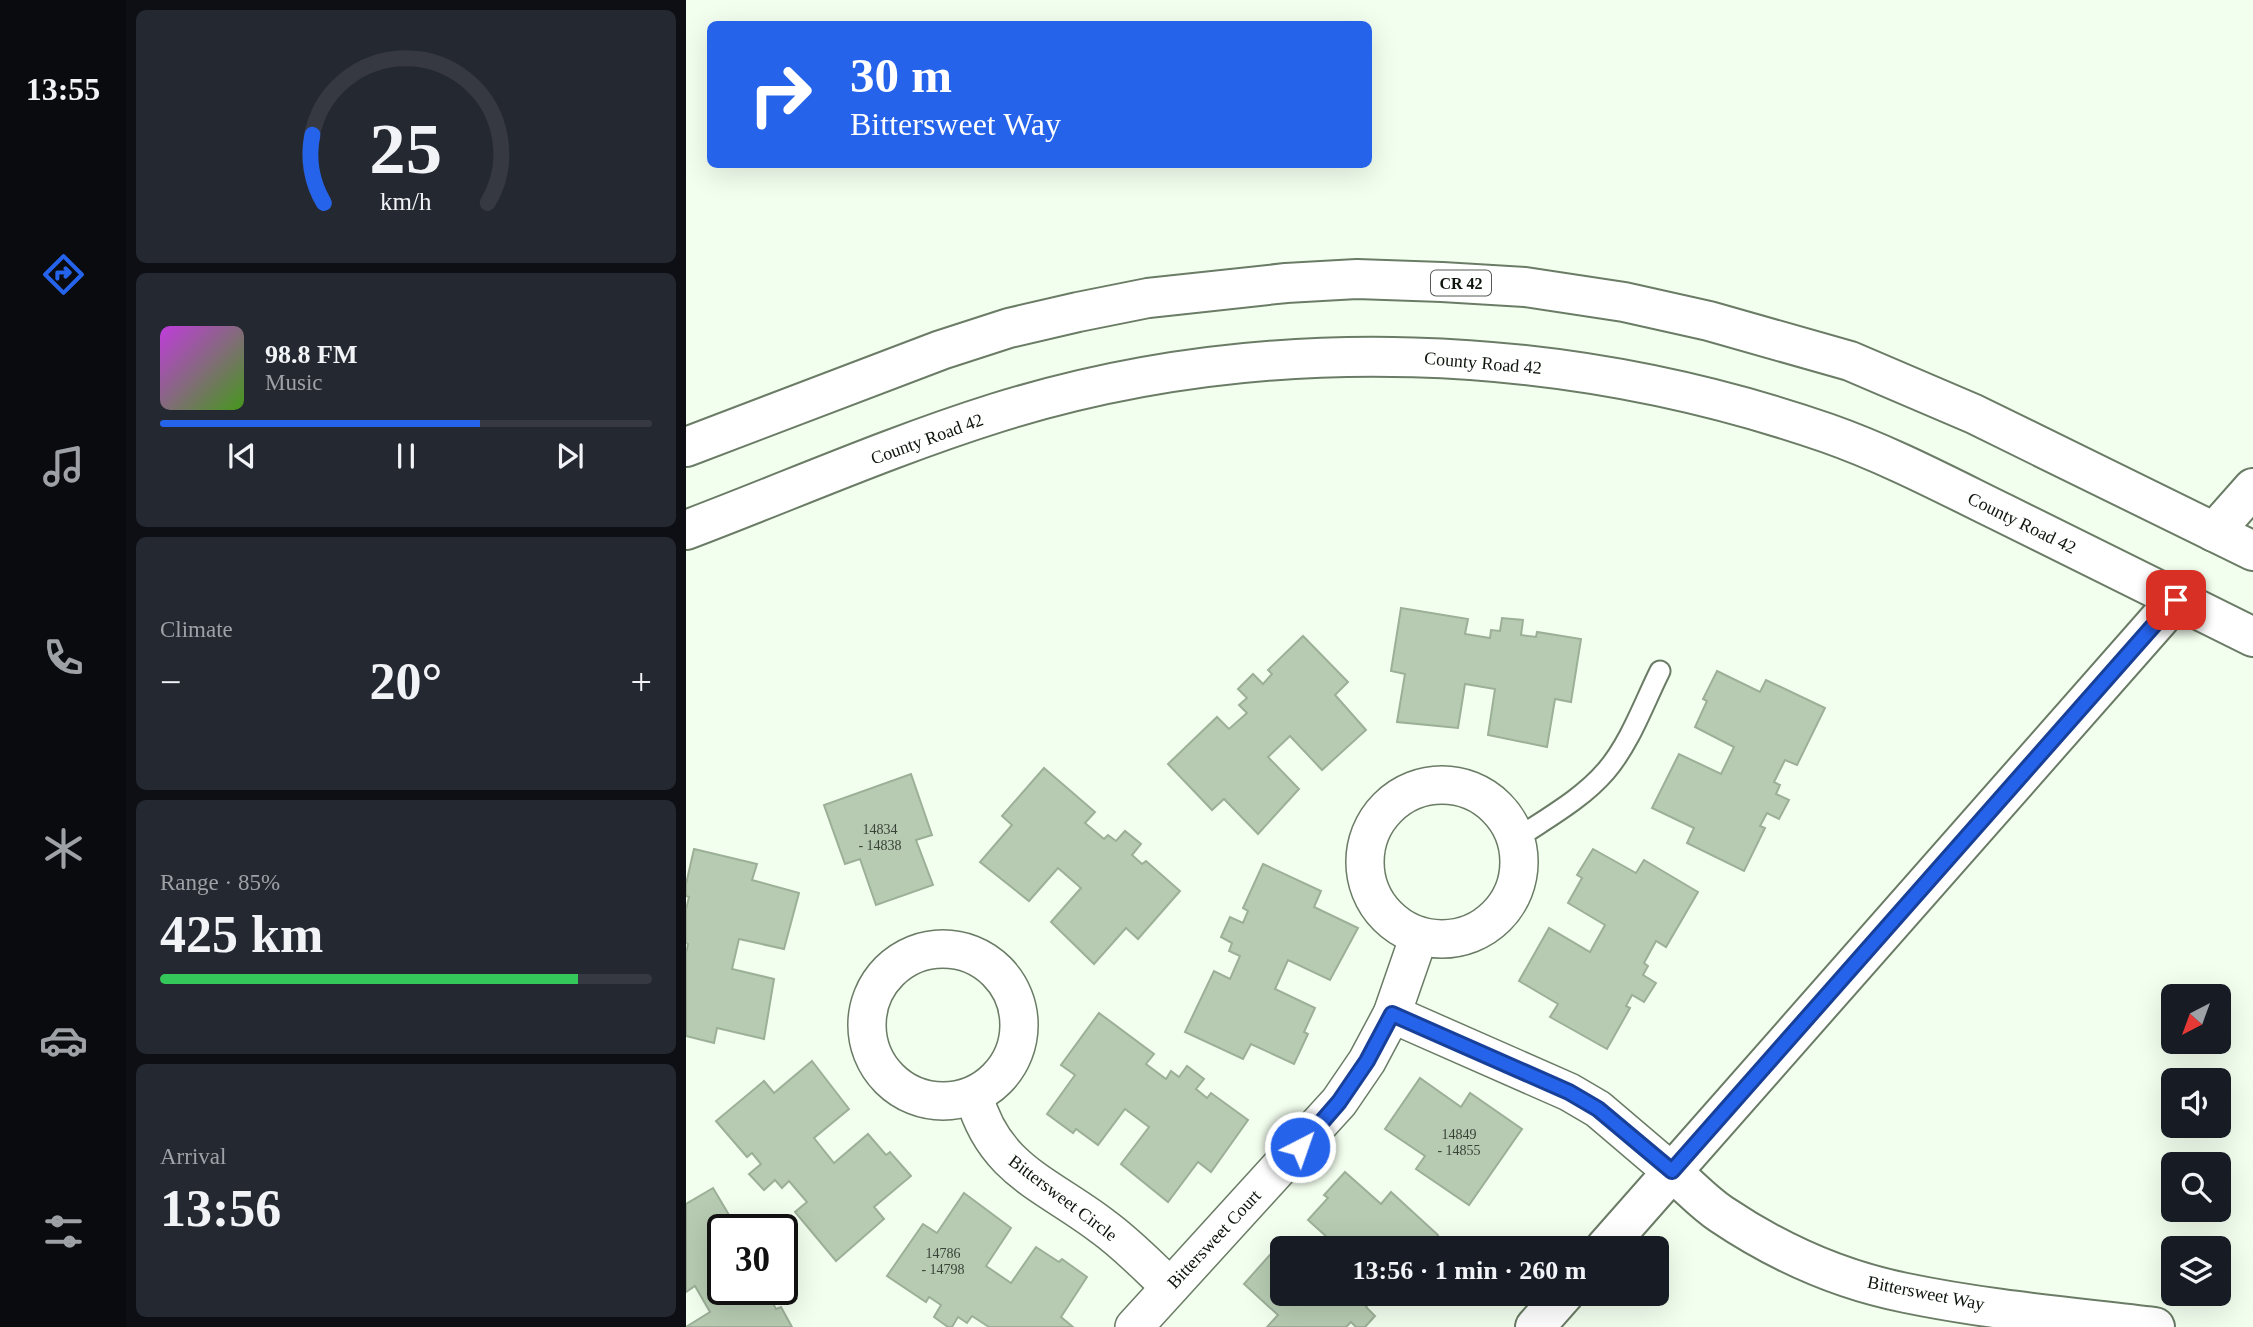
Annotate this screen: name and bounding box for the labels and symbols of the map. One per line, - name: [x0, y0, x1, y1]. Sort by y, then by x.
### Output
- road number: CR 42: [1431, 270, 1491, 296]
- street label: County Road 42: [1423, 348, 1543, 378]
- street label: County Road 42: [868, 409, 986, 469]
- street label: County Road 42: [1965, 488, 2079, 558]
- pin: [2146, 570, 2206, 630]
- house number: 14834 - 14838: [858, 822, 902, 853]
- north arrow: [2161, 984, 2231, 1054]
- position arrow: [1263, 1110, 1337, 1184]
- house number: 14849 - 14855: [1437, 1127, 1481, 1158]
- street label: Bittersweet Circle: [1005, 1151, 1121, 1245]
- street label: Bittersweet Court: [1163, 1186, 1265, 1292]
- speed limit sign: 30: [707, 1214, 798, 1305]
- house number: 14786 - 14798: [921, 1246, 965, 1277]
- street label: Bittersweet Way: [1866, 1272, 1986, 1314]

